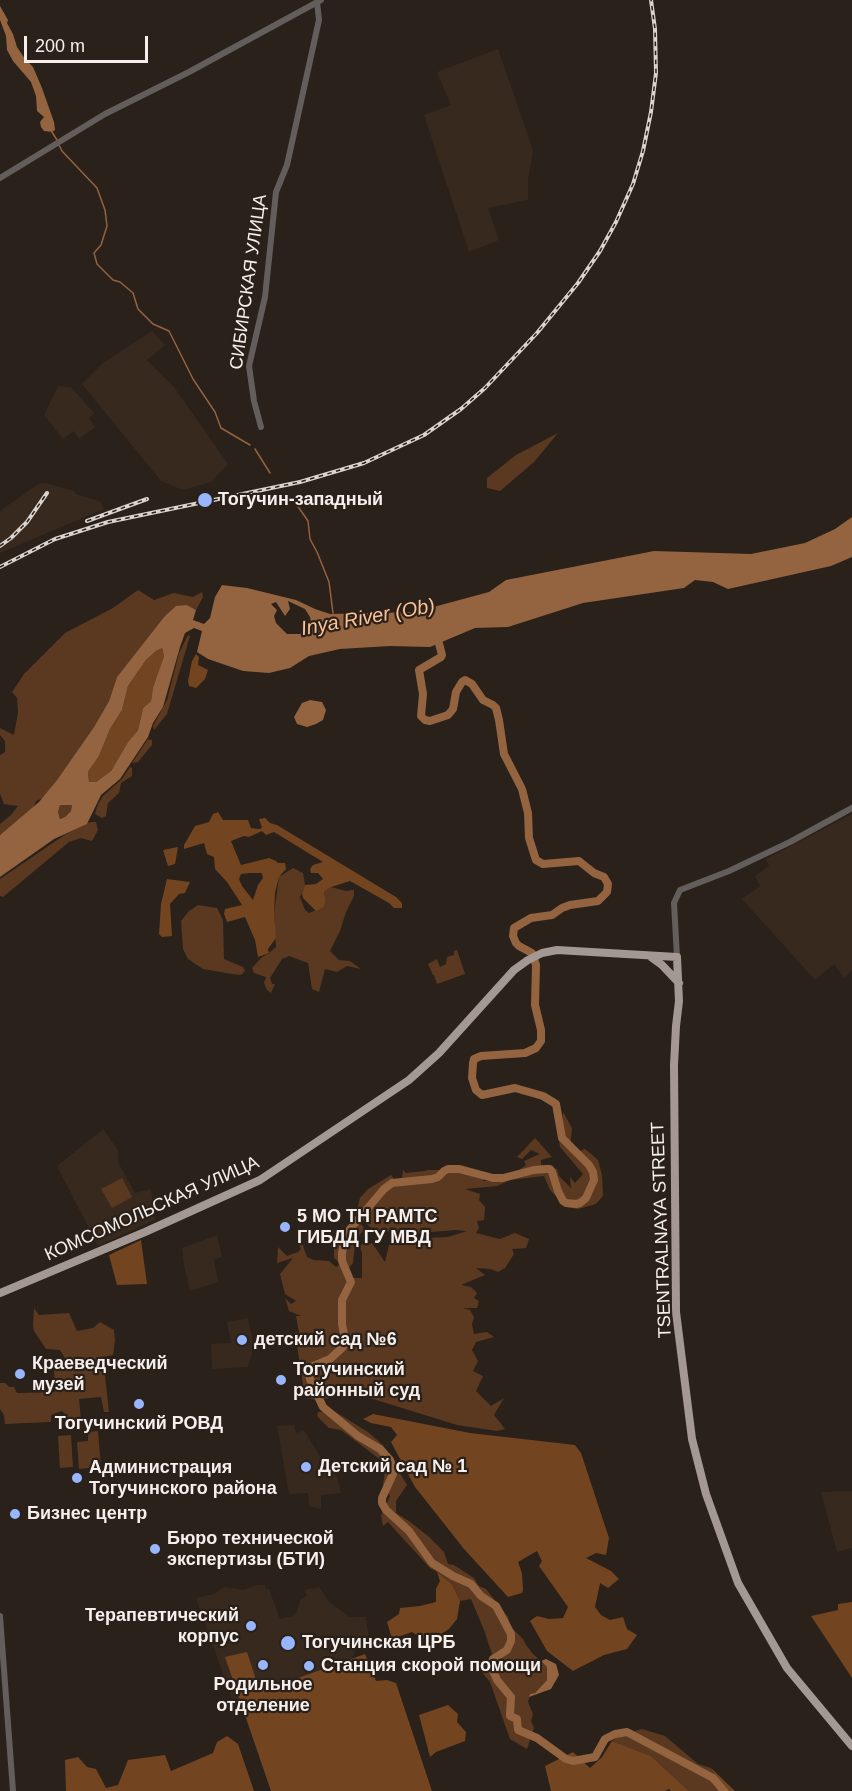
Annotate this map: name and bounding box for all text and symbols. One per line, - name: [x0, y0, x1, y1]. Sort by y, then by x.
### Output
- scale bar: [27, 24, 152, 62]
- text: 200 m: [35, 36, 85, 56]
- street label: СИБИРСКАЯ УЛИЦА: [226, 193, 272, 371]
- place label: Тогучин-западный: [218, 489, 383, 511]
- marker: Тогучин-западный: [196, 491, 214, 509]
- water label: Inya River (Ob): [299, 594, 437, 642]
- street label: TSENTRALNAYA STREET: [647, 1122, 677, 1338]
- street label: КОМСОМОЛЬСКАЯ УЛИЦА: [41, 1152, 263, 1266]
- place label: 5 МО ТН РАМТС ГИБДД ГУ МВД: [297, 1206, 437, 1248]
- marker: 5 МО ТН РАМТС ГИБДД ГУ МВД: [278, 1220, 292, 1234]
- place label: детский сад №6: [254, 1329, 397, 1351]
- marker: детский сад №6: [235, 1333, 249, 1347]
- place label: Краеведческий музей: [32, 1353, 168, 1396]
- place label: Тогучинский районный суд: [293, 1359, 420, 1402]
- marker: Краеведческий музей: [13, 1367, 27, 1381]
- marker: Тогучинский районный суд: [274, 1373, 288, 1387]
- marker: Тогучинский РОВД: [132, 1397, 146, 1411]
- place label: Тогучинский РОВД: [55, 1413, 223, 1435]
- place label: Детский сад № 1: [318, 1456, 467, 1478]
- place label: Администрация Тогучинского района: [89, 1457, 277, 1500]
- marker: Детский сад № 1: [299, 1460, 313, 1474]
- marker: Администрация Тогучинского района: [70, 1471, 84, 1485]
- place label: Бизнес центр: [27, 1503, 147, 1525]
- marker: Бизнес центр: [8, 1507, 22, 1521]
- place label: Бюро технической экспертизы (БТИ): [167, 1528, 334, 1570]
- marker: Бюро технической экспертизы (БТИ): [148, 1542, 162, 1556]
- place label: Терапевтический корпус: [85, 1605, 239, 1648]
- marker: Терапевтический корпус: [244, 1619, 258, 1633]
- place label: Тогучинская ЦРБ: [302, 1632, 455, 1654]
- marker: Тогучинская ЦРБ: [279, 1634, 297, 1652]
- place label: Станция скорой помощи: [321, 1655, 541, 1677]
- marker: Родильное отделение: [256, 1658, 270, 1672]
- marker: Станция скорой помощи: [302, 1659, 316, 1673]
- place label: Родильное отделение: [213, 1674, 313, 1716]

